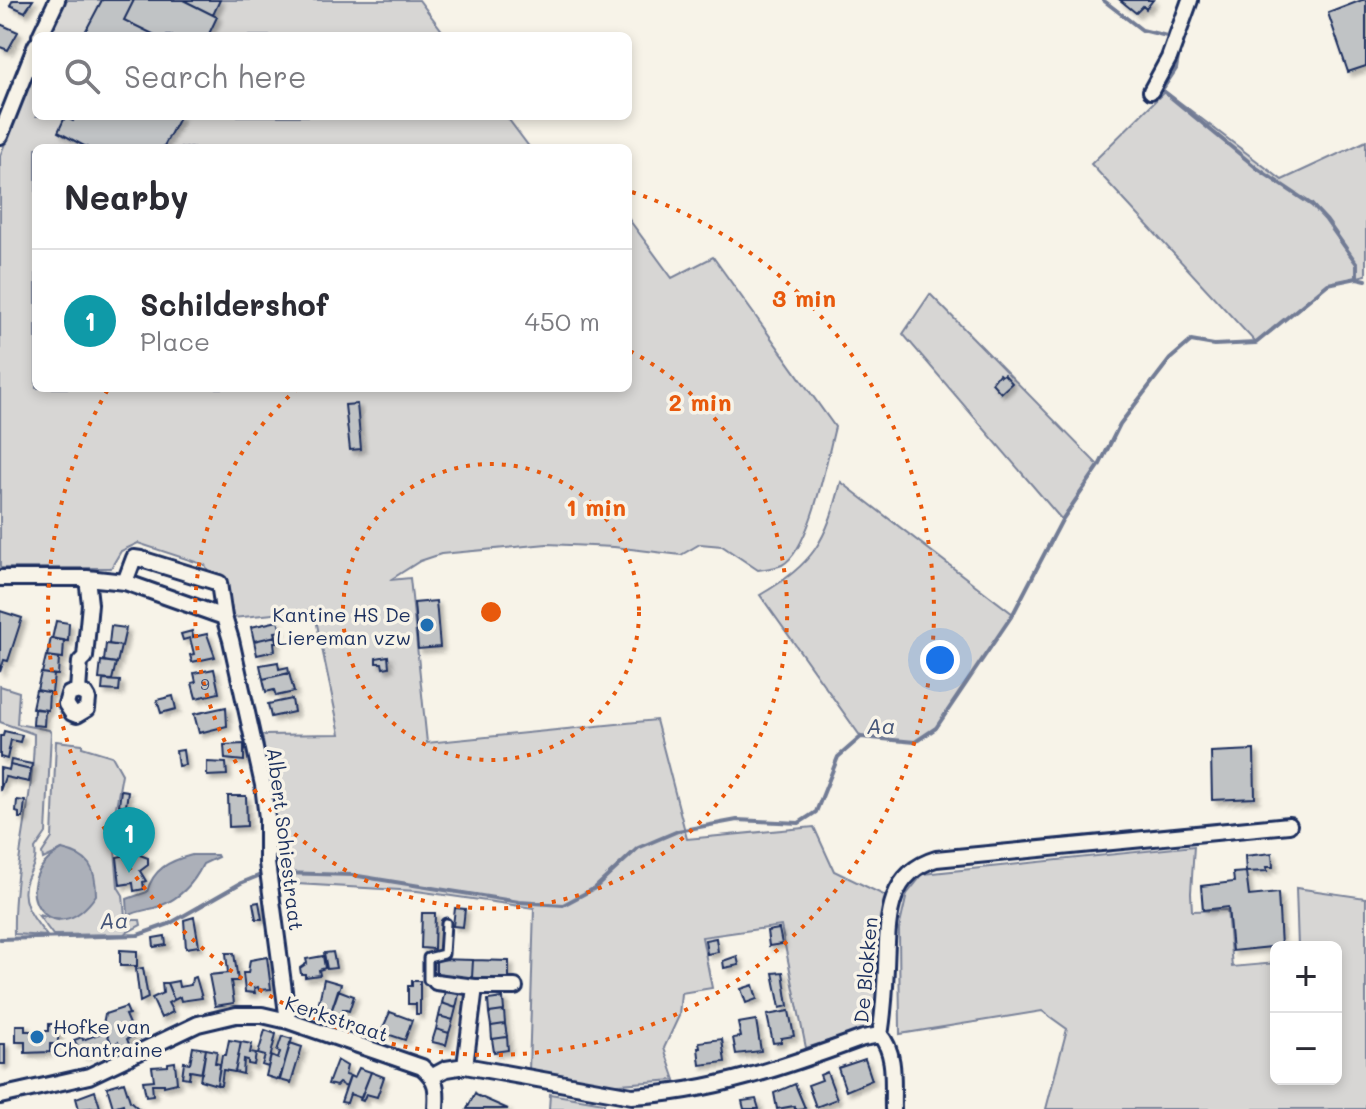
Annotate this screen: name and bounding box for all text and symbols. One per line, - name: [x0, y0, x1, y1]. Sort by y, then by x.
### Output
- search box: [32, 32, 632, 120]
- icon: search: [60, 54, 104, 98]
- text: Search here: [124, 56, 307, 96]
- text: Nearby: [64, 174, 189, 219]
- text: 3 min: [772, 282, 836, 313]
- text: Schildershof: [140, 284, 329, 324]
- text: 1: [84, 304, 96, 338]
- text: 450 m: [524, 304, 600, 338]
- text: Place: [140, 324, 210, 358]
- text: 2 min: [669, 386, 732, 417]
- text: 1 min: [566, 491, 626, 522]
- centre of rings: [477, 598, 505, 626]
- place label: Kantine HS De Liereman vzw: [273, 601, 411, 650]
- marker: Kantine HS De Liereman vzw: [418, 616, 436, 634]
- your location: [920, 640, 960, 680]
- house number: 9: [200, 673, 210, 694]
- water label: Aa: [867, 711, 895, 740]
- street label: Albert Sohiestraat: [262, 746, 310, 932]
- pin: 1: [103, 807, 155, 873]
- water label: Aa: [99, 905, 129, 935]
- street label: De Blokken: [847, 916, 883, 1024]
- map controls: [1270, 941, 1342, 1085]
- button: +: [1270, 941, 1342, 1013]
- street label: Kerkstraat: [282, 989, 392, 1047]
- place label: Hofke van Chantraine: [53, 1013, 163, 1062]
- button: −: [1270, 1013, 1342, 1085]
- marker: Hofke van Chantraine: [28, 1028, 46, 1046]

